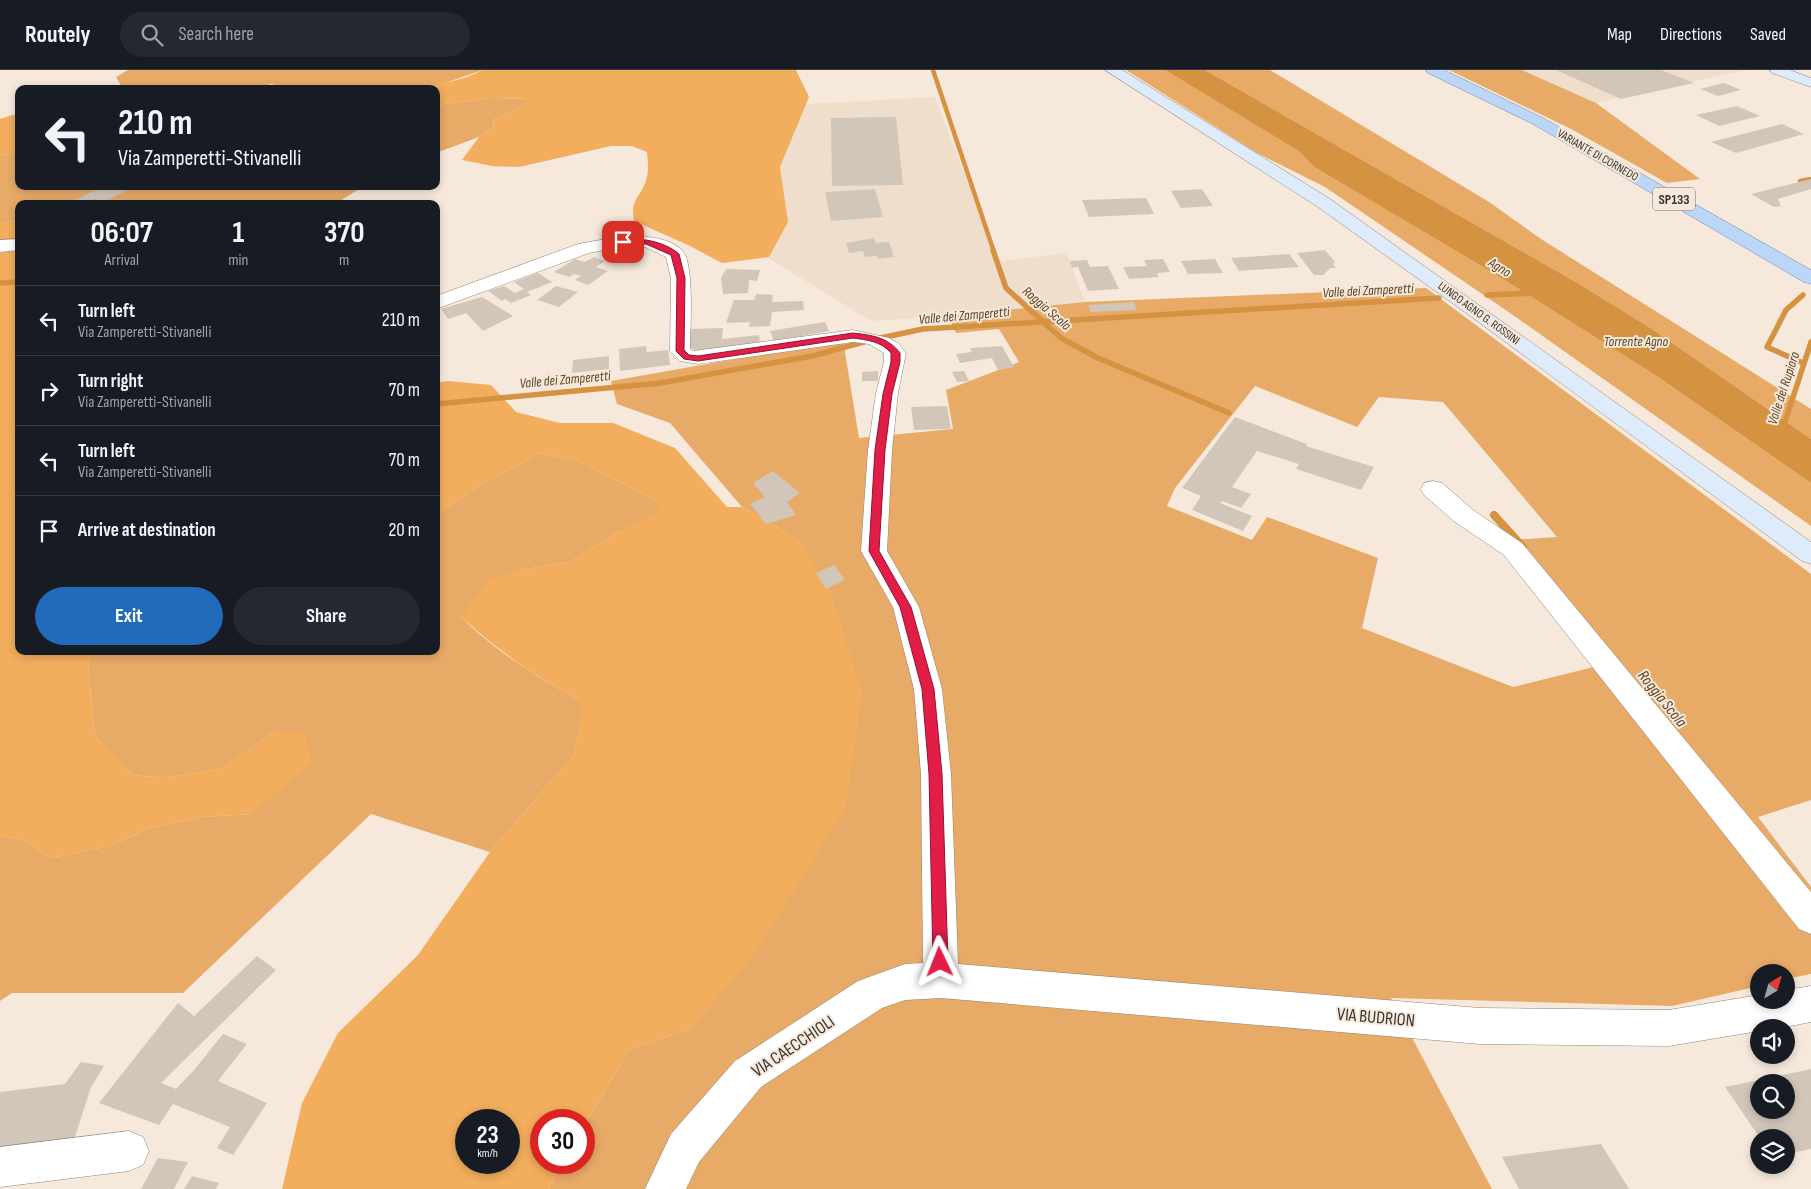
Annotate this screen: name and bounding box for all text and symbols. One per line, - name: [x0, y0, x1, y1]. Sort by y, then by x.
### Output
- search box: [120, 12, 470, 57]
- text: Routely: [25, 20, 90, 49]
- icon: search: [138, 21, 166, 49]
- text: Search here: [178, 23, 254, 46]
- text: Map: [1607, 24, 1632, 45]
- text: Directions: [1660, 24, 1722, 45]
- text: Saved: [1750, 24, 1786, 45]
- text: 210 m: [118, 102, 192, 145]
- icon: left: [35, 105, 100, 170]
- street label: VARIANTE DI CORNEDO: [1554, 126, 1641, 185]
- text: Via Zamperetti-Stivanelli: [118, 145, 301, 172]
- road number: SP133: [1653, 188, 1695, 210]
- text: 06:07: [90, 215, 153, 251]
- text: 1: [233, 215, 244, 251]
- text: 370: [324, 215, 365, 251]
- pin: [602, 221, 644, 263]
- icon: arrive: [609, 228, 637, 256]
- text: Arrival: [104, 251, 139, 270]
- text: min: [228, 251, 248, 270]
- text: m: [339, 251, 349, 270]
- water label: Agno: [1485, 254, 1514, 281]
- street label: LUNGO AGNO G. ROSSINI: [1435, 279, 1523, 348]
- water label: Valle dei Zamperetti: [1322, 280, 1414, 301]
- water label: Roggia Scola: [1019, 283, 1075, 334]
- text: Turn left: [78, 300, 135, 323]
- water label: Valle dei Zamperetti: [918, 303, 1011, 328]
- icon: left: [35, 307, 63, 335]
- text: 210 m: [382, 309, 420, 332]
- text: Via Zamperetti-Stivanelli: [78, 323, 211, 342]
- water label: Torrente Agno: [1604, 333, 1668, 350]
- water label: Valle del Rupiaro: [1764, 349, 1803, 427]
- water label: Valle dei Zamperetti: [519, 367, 612, 392]
- text: Turn right: [78, 370, 143, 393]
- icon: right: [35, 377, 63, 405]
- text: 70 m: [389, 379, 420, 402]
- text: Via Zamperetti-Stivanelli: [78, 393, 211, 412]
- text: Turn left: [78, 440, 135, 463]
- icon: left: [35, 447, 63, 475]
- text: 70 m: [389, 449, 420, 472]
- text: Via Zamperetti-Stivanelli: [78, 463, 211, 482]
- icon: arrive: [35, 517, 63, 545]
- text: Arrive at destination: [78, 519, 216, 542]
- text: 20 m: [388, 519, 420, 542]
- button: Exit: [35, 587, 223, 645]
- button: Share: [233, 587, 420, 645]
- water label: Roggia Scola: [1633, 667, 1691, 731]
- position arrow: [913, 935, 965, 987]
- north arrow: [1750, 964, 1795, 1009]
- map controls: [1750, 964, 1795, 1174]
- street label: VIA BUDRION: [1336, 1004, 1416, 1031]
- street label: VIA CAECCHIOLI: [748, 1011, 839, 1082]
- button: sound: [1750, 1019, 1795, 1064]
- button: search: [1750, 1074, 1795, 1119]
- speed limit sign: 30: [530, 1109, 595, 1174]
- text: 23: [476, 1120, 499, 1151]
- button: layers: [1750, 1129, 1795, 1174]
- text: km/h: [477, 1146, 498, 1161]

